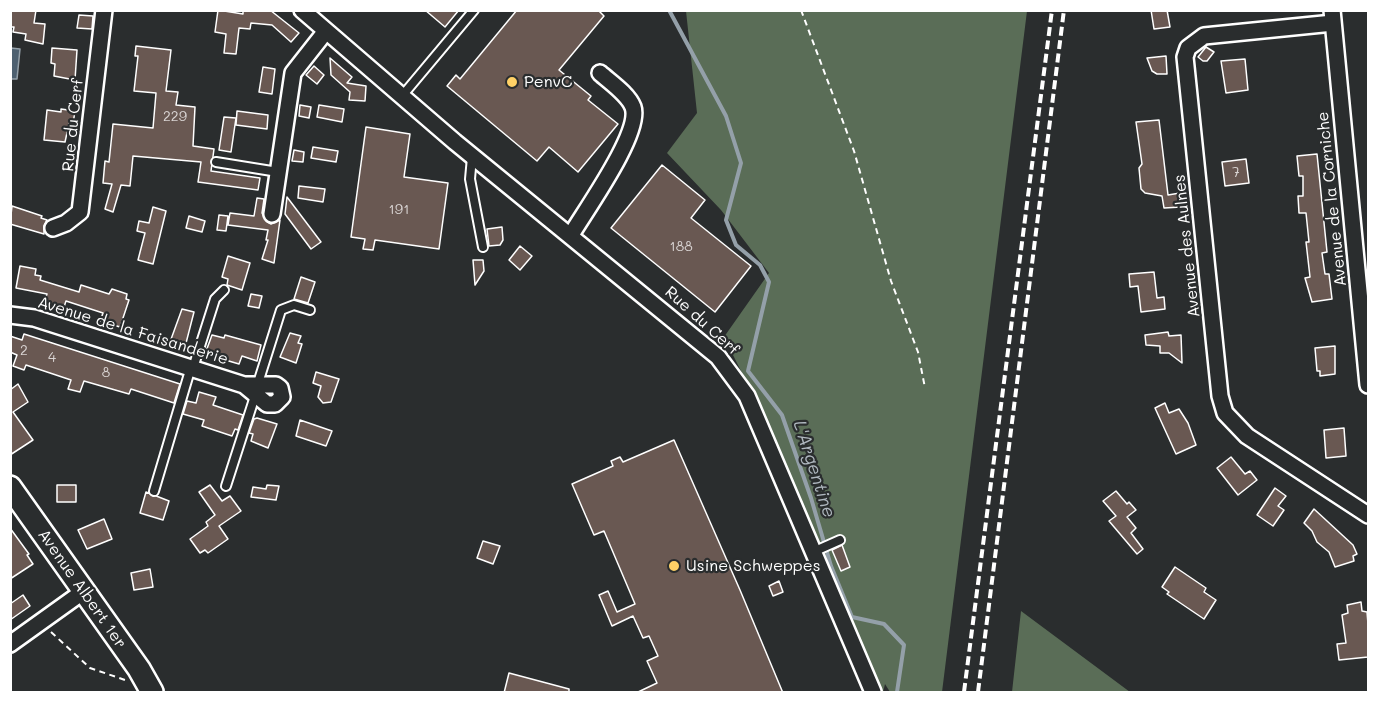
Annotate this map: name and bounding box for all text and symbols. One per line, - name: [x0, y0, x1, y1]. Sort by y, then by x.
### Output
- place label: PenvC: [524, 72, 572, 92]
- marker: PenvC: [505, 75, 519, 89]
- street label: Rue du Cerf: [59, 77, 87, 173]
- house number: 229: [163, 109, 187, 125]
- street label: Avenue de la Corniche: [1313, 111, 1351, 287]
- house number: 7: [1232, 165, 1240, 181]
- street label: Avenue des Aulnes: [1170, 173, 1204, 319]
- house number: 191: [389, 202, 409, 218]
- house number: 188: [669, 239, 693, 255]
- street label: Rue du Cerf: [661, 283, 743, 359]
- street label: Avenue de la Faisanderie: [35, 293, 231, 369]
- house number: 2: [20, 343, 28, 359]
- house number: 4: [48, 350, 56, 366]
- house number: 8: [102, 365, 110, 381]
- water label: L'Argentine: [788, 418, 840, 520]
- street label: Avenue Albert 1er: [34, 526, 130, 652]
- place label: Usine Schweppes: [686, 556, 820, 576]
- marker: Usine Schweppes: [667, 559, 681, 573]

